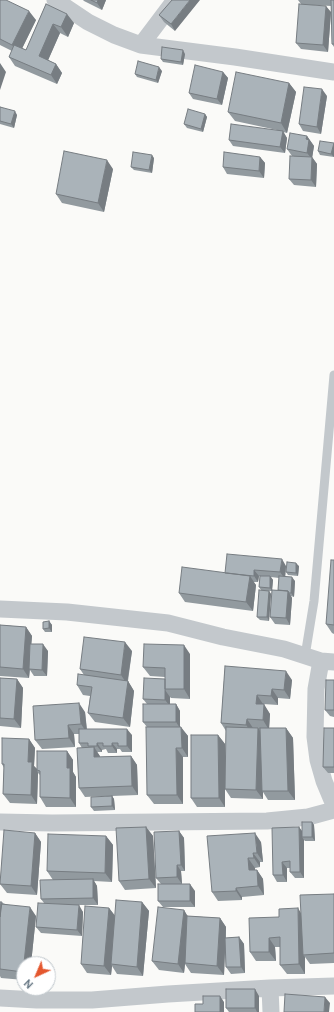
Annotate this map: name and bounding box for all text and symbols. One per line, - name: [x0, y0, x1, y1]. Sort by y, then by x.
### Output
- north arrow: [16, 956, 56, 996]
- text: N: [21, 976, 36, 992]

